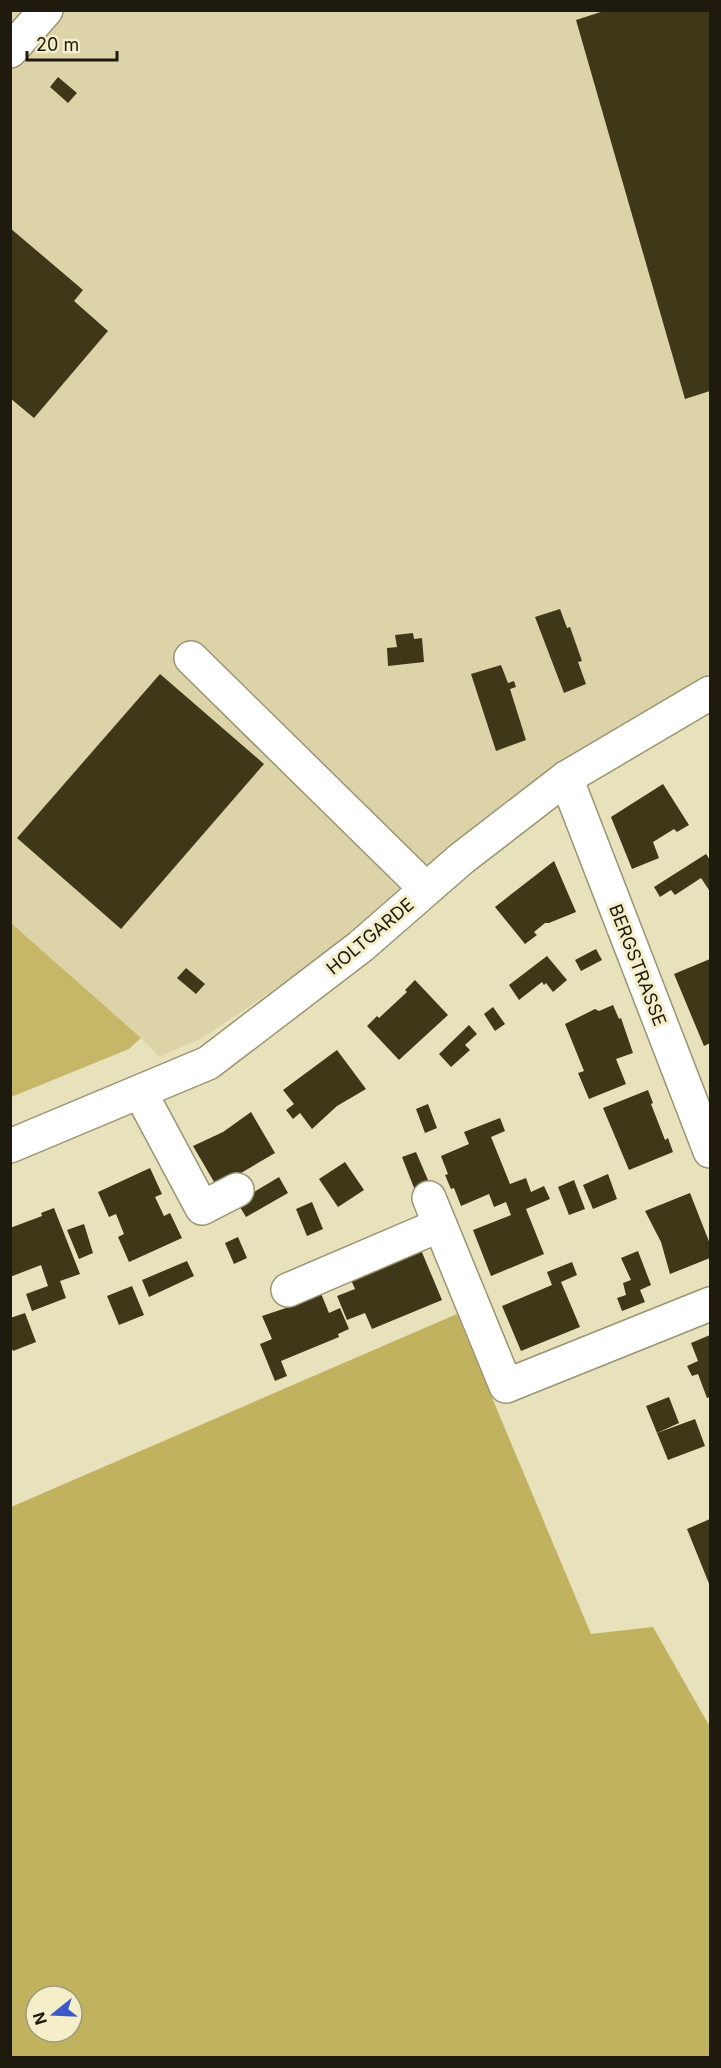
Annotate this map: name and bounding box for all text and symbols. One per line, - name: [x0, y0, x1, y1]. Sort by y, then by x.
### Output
- scale bar: [27, 24, 117, 62]
- text: 20 m: [36, 34, 79, 55]
- street label: HOLTGARDE: [322, 893, 418, 979]
- street label: BERGSTRASSE: [605, 901, 671, 1029]
- north arrow: [24, 1984, 84, 2044]
- text: N: [28, 2010, 51, 2028]

